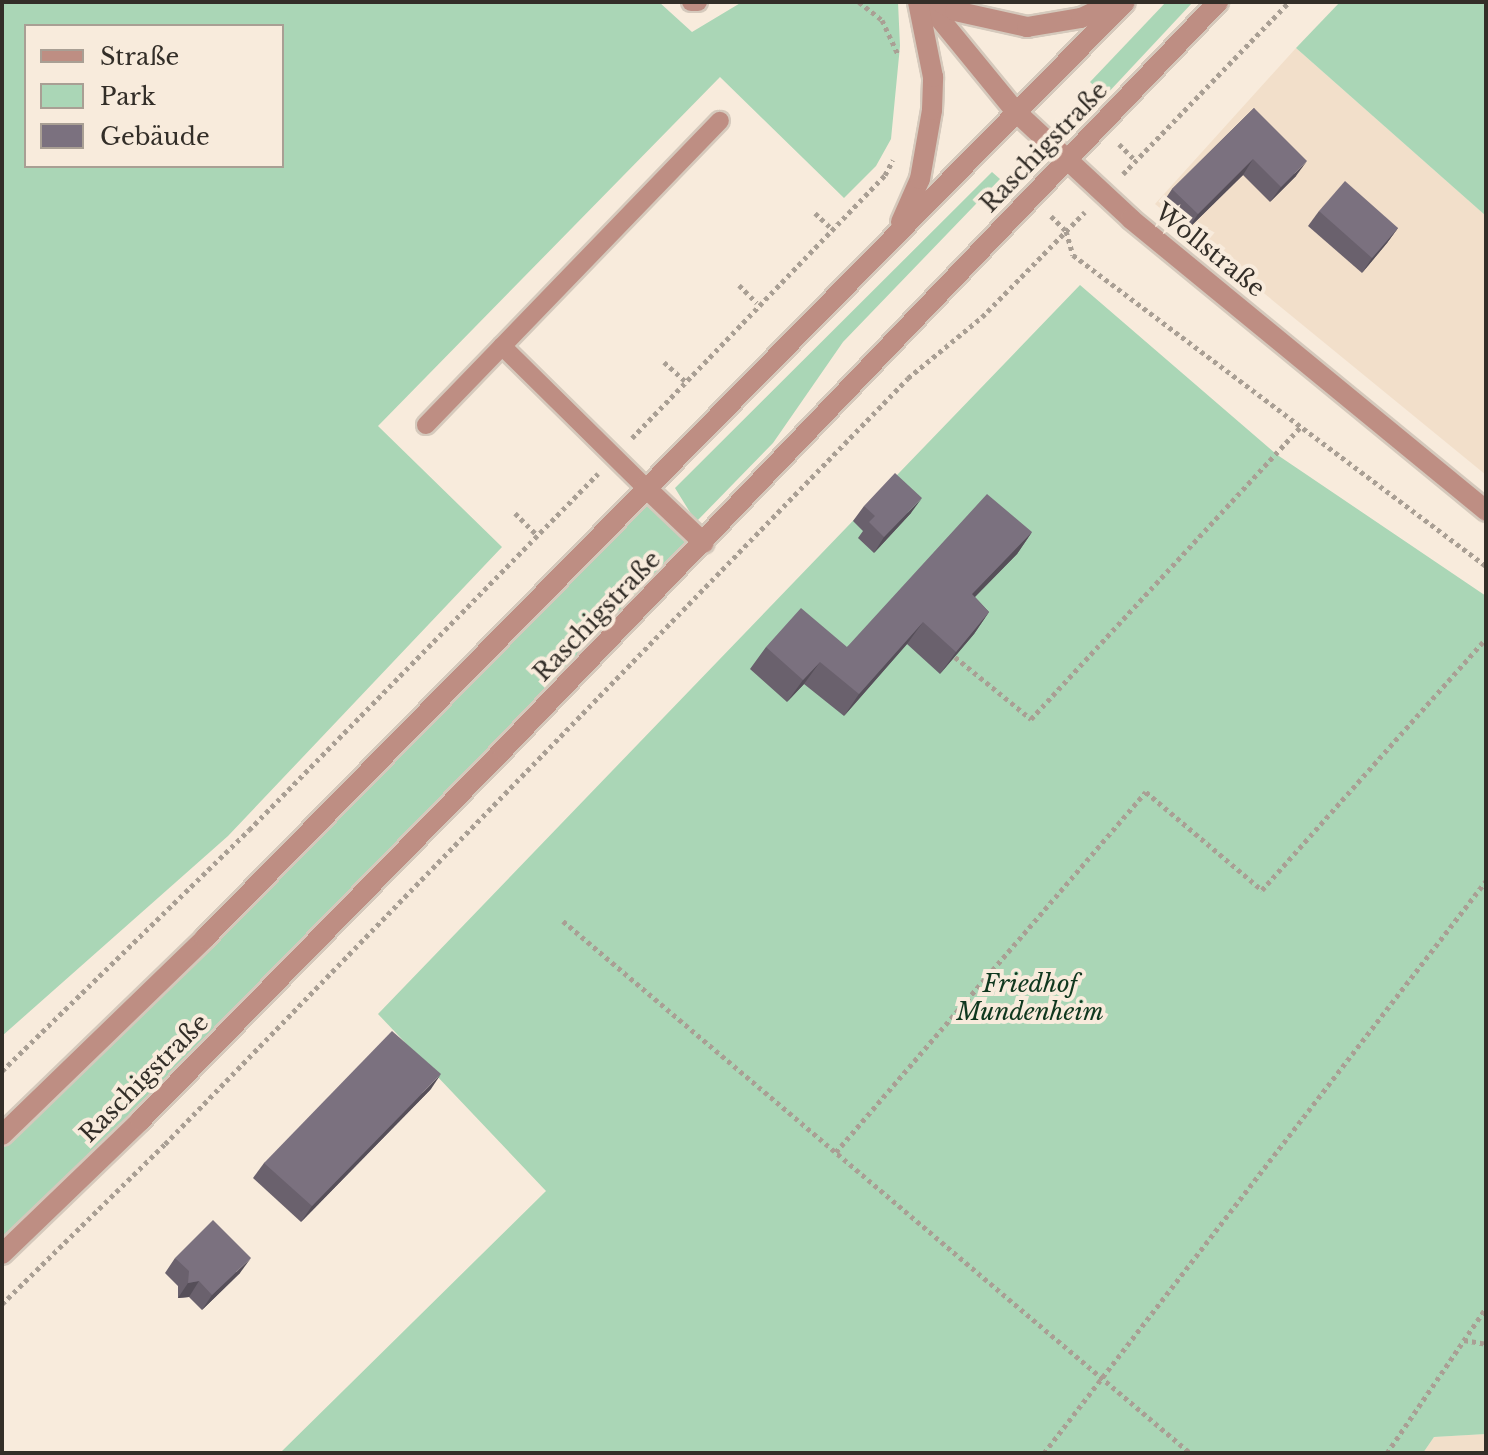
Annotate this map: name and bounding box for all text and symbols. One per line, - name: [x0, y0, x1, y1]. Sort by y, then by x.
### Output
- legend: [24, 24, 284, 168]
- text: Straße: [100, 42, 179, 71]
- street label: Raschigstraße: [975, 76, 1113, 218]
- text: Park: [100, 82, 156, 111]
- text: Gebäude: [100, 122, 210, 151]
- street label: Wollstraße: [1149, 197, 1271, 303]
- street label: Raschigstraße: [528, 545, 666, 687]
- park label: Friedhof Mundenheim: [956, 970, 1104, 1026]
- street label: Raschigstraße: [74, 1008, 214, 1148]

